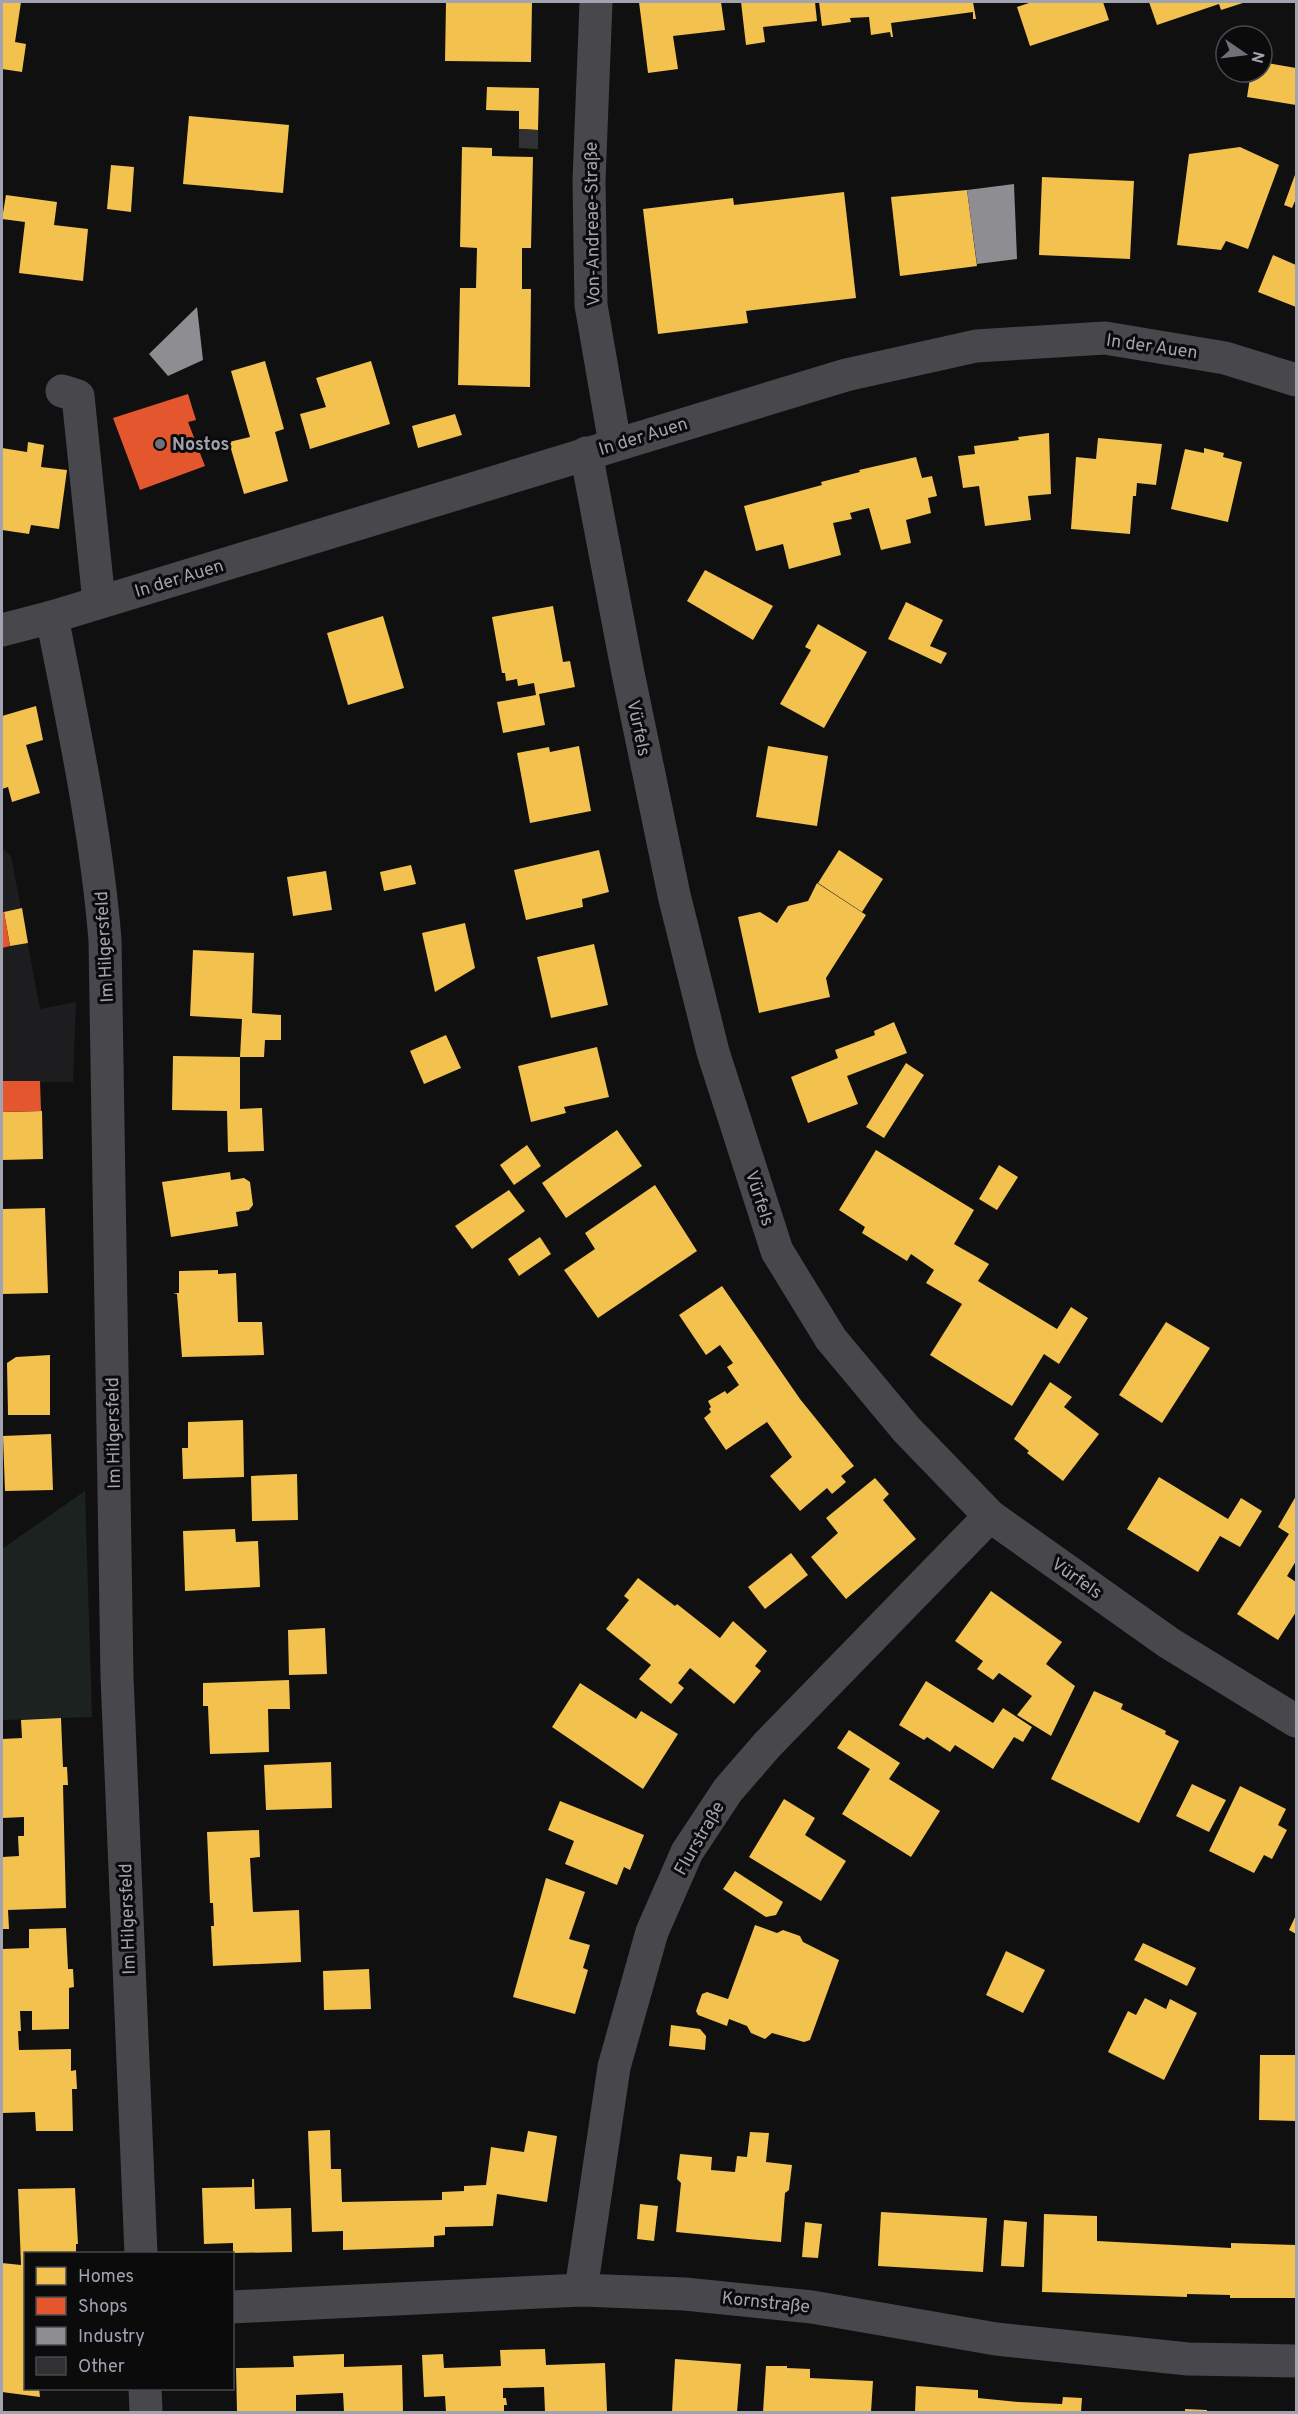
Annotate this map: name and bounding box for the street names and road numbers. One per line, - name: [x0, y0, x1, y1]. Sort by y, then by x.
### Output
- street label: Von-Andreae-Straße: [581, 141, 606, 307]
- street label: In der Auen: [1105, 330, 1199, 365]
- street label: In der Auen: [596, 413, 691, 462]
- street label: In der Auen: [132, 555, 227, 604]
- street label: Vürfels: [620, 698, 655, 759]
- street label: Im Hilgersfeld: [91, 891, 120, 1003]
- street label: Vürfels: [739, 1168, 778, 1229]
- street label: Im Hilgersfeld: [102, 1377, 127, 1489]
- street label: Vürfels: [1046, 1553, 1106, 1605]
- street label: Flurstraße: [670, 1797, 731, 1880]
- street label: Im Hilgersfeld: [115, 1863, 142, 1975]
- street label: Kornstraße: [721, 2287, 811, 2320]

